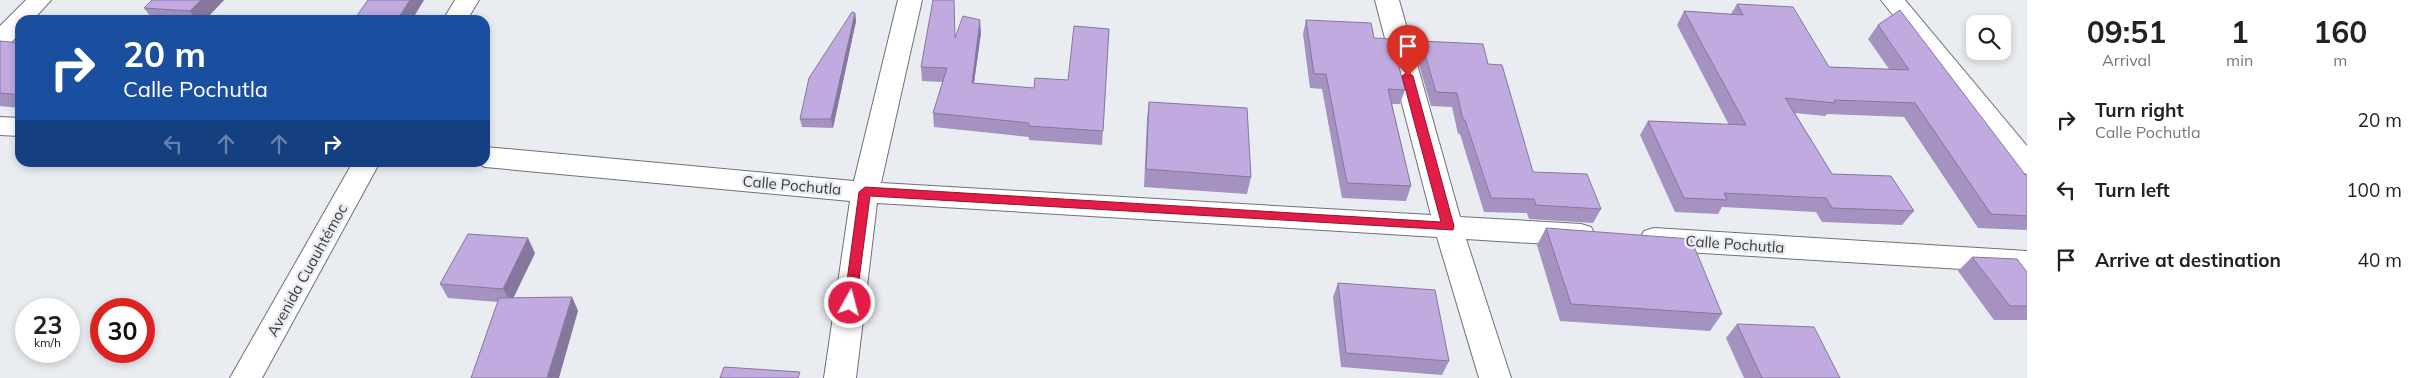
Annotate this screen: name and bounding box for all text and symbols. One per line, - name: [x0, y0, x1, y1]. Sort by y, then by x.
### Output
- text: 09:51: [2087, 13, 2166, 51]
- text: 1: [2231, 13, 2249, 51]
- text: 160: [2313, 13, 2367, 51]
- map controls: [1966, 15, 2011, 60]
- button: search: [1966, 15, 2011, 60]
- pin: [1387, 25, 1429, 76]
- text: 20 m: [123, 32, 206, 76]
- icon: arrive: [1394, 32, 1422, 60]
- icon: right: [40, 35, 105, 100]
- text: Arrival: [2102, 50, 2151, 70]
- text: min: [2226, 50, 2253, 70]
- text: m: [2333, 50, 2347, 70]
- text: Calle Pochutla: [123, 75, 268, 103]
- text: Turn right: [2095, 98, 2184, 122]
- icon: right: [2052, 106, 2080, 134]
- text: 20 m: [2358, 108, 2402, 132]
- text: Calle Pochutla: [2095, 122, 2201, 142]
- icon: left: [159, 130, 187, 158]
- icon: ahead: [212, 130, 240, 158]
- icon: ahead: [265, 130, 293, 158]
- icon: right: [318, 130, 346, 158]
- street label: Calle Pochutla: [742, 171, 842, 199]
- icon: left: [2052, 176, 2080, 204]
- text: Turn left: [2095, 178, 2170, 202]
- text: 100 m: [2346, 178, 2402, 202]
- street label: Avenida Cuauhtémoc: [263, 200, 351, 340]
- street label: Calle Pochutla: [1685, 231, 1785, 257]
- icon: arrive: [2052, 246, 2080, 274]
- text: Arrive at destination: [2095, 248, 2281, 272]
- text: 40 m: [2358, 248, 2402, 272]
- position arrow: [823, 276, 875, 328]
- speed limit sign: 30: [90, 298, 155, 363]
- text: 23: [32, 309, 63, 340]
- text: km/h: [34, 335, 61, 350]

